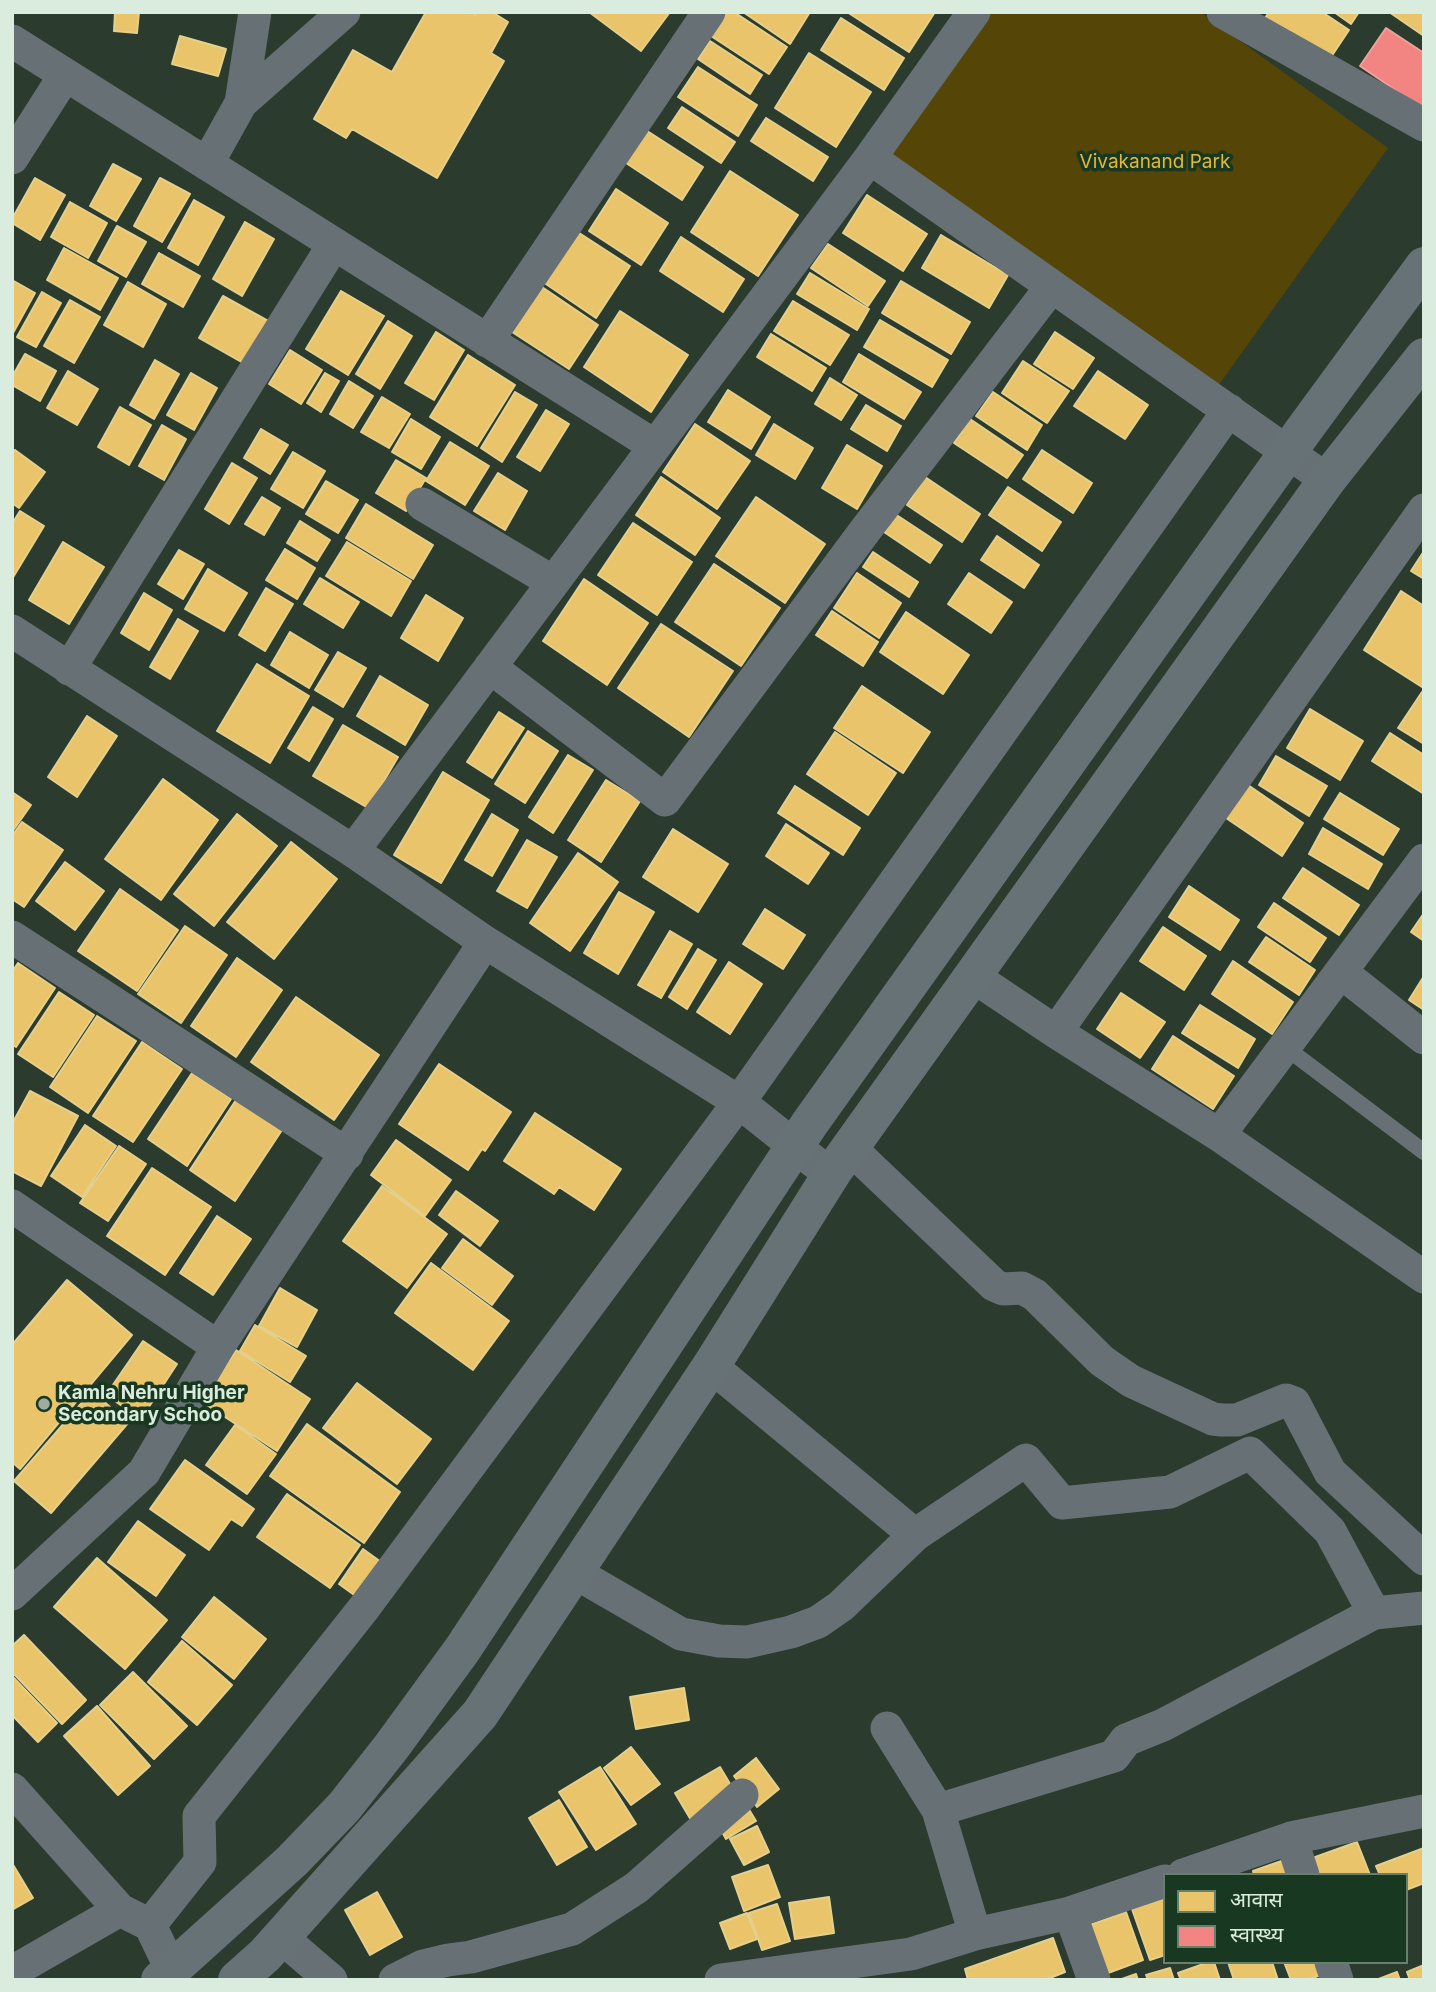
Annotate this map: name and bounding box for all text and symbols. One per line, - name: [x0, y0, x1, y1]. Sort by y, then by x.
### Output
- park label: Vivakanand Park: [1080, 151, 1230, 173]
- place label: Kamla Nehru Higher Secondary Schoo: [58, 1382, 245, 1426]
- marker: Kamla Nehru Higher Secondary Schoo: [36, 1396, 52, 1412]
- legend: [1163, 1873, 1408, 1964]
- text: आवास: [1230, 1887, 1283, 1912]
- text: स्वास्थ्य: [1230, 1922, 1283, 1947]

